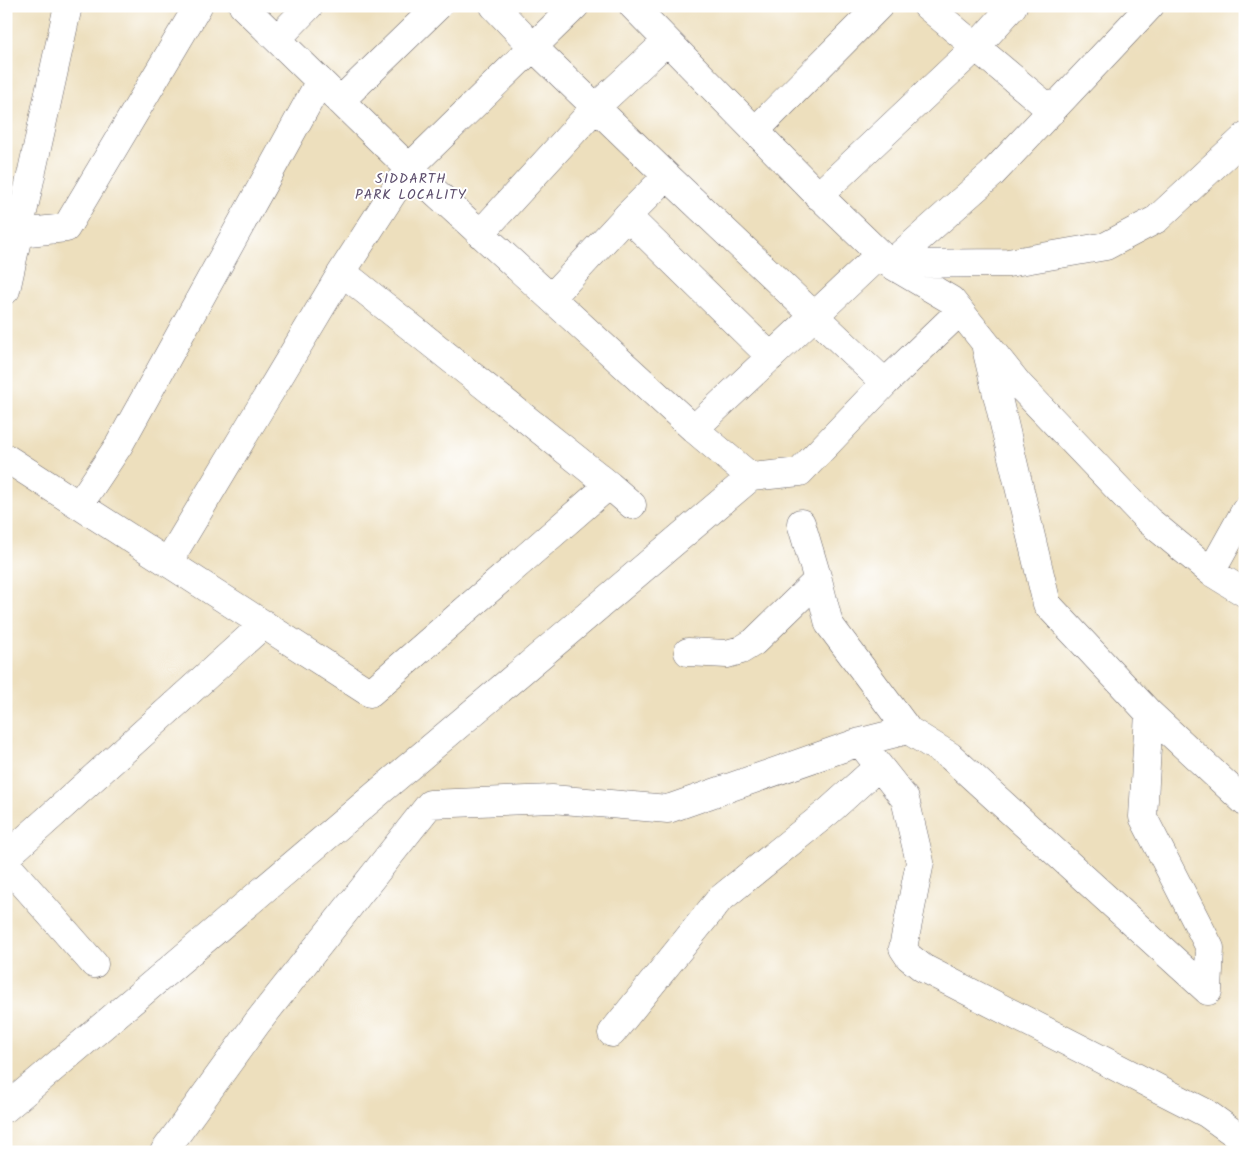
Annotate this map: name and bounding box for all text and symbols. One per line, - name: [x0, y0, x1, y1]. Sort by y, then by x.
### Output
- district label: SIDDARTH PARK LOCALITY: [355, 168, 467, 206]

